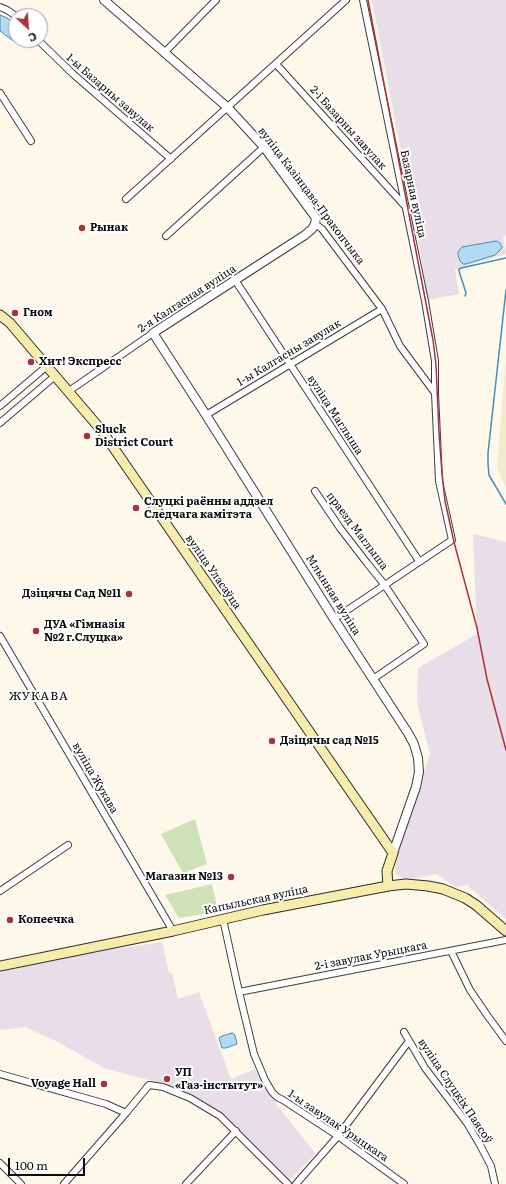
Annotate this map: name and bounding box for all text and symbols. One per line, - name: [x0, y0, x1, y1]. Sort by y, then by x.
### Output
- north arrow: [8, 8, 48, 48]
- text: С: [26, 29, 40, 47]
- street label: 1-ы Базарны завулак: [63, 51, 157, 135]
- street label: 2-і Базарны завулак: [307, 83, 389, 173]
- street label: вуліца Казінцава-Пракопчыка: [255, 125, 367, 267]
- street label: Базарная вуліца: [397, 149, 429, 239]
- place label: Рынак: [90, 221, 128, 235]
- marker: Рынак: [77, 223, 87, 233]
- street label: 2-я Калгасная вуліца: [136, 262, 238, 336]
- place label: Гном: [23, 306, 53, 320]
- marker: Гном: [10, 308, 20, 318]
- street label: 1-ы Калгасны завулак: [235, 317, 343, 389]
- place label: Хит! Экспресс: [39, 355, 121, 369]
- marker: Хит! Экспресс: [26, 357, 36, 367]
- street label: вуліца Маглыша: [304, 373, 366, 457]
- place label: Sluck District Court: [95, 423, 173, 449]
- marker: Sluck District Court: [82, 431, 92, 441]
- street label: праезд Маглыша: [323, 489, 391, 573]
- place label: Слуцкі раённы аддзел Следчага камітэта: [144, 495, 273, 521]
- marker: Слуцкі раённы аддзел Следчага камітэта: [131, 503, 141, 513]
- street label: вуліца Уласаўца: [182, 532, 244, 612]
- street label: Млынная вуліца: [303, 552, 363, 638]
- place label: Дзіцячы Сад №11: [22, 587, 121, 601]
- marker: Дзіцячы Сад №11: [124, 589, 134, 599]
- place label: ДУА «Гімназія №2 г.Слуцка»: [44, 618, 125, 644]
- marker: ДУА «Гімназія №2 г.Слуцка»: [31, 626, 41, 636]
- district label: ЖУКАВА: [9, 689, 69, 703]
- place label: Дзіцячы сад №15: [280, 734, 379, 748]
- marker: Дзіцячы сад №15: [267, 736, 277, 746]
- street label: вуліца Жукава: [69, 740, 121, 816]
- place label: Магазин №13: [145, 870, 223, 884]
- marker: Магазин №13: [226, 872, 236, 882]
- street label: Капыльская вуліца: [203, 883, 309, 917]
- place label: Копеечка: [18, 913, 74, 927]
- marker: Копеечка: [5, 915, 15, 925]
- street label: 2-і завулак Урыцкага: [314, 939, 428, 973]
- street label: вуліца Слуцкіх Паясоў: [415, 1036, 495, 1146]
- place label: УП «Газ-інстытут»: [175, 1066, 263, 1092]
- marker: УП «Газ-інстытут»: [162, 1074, 172, 1084]
- place label: Voyage Hall: [31, 1077, 96, 1091]
- marker: Voyage Hall: [99, 1079, 109, 1089]
- street label: 1-ы завулак Урыцкага: [285, 1087, 391, 1165]
- scale bar: [10, 1150, 87, 1176]
- text: 100 m: [15, 1156, 48, 1174]

